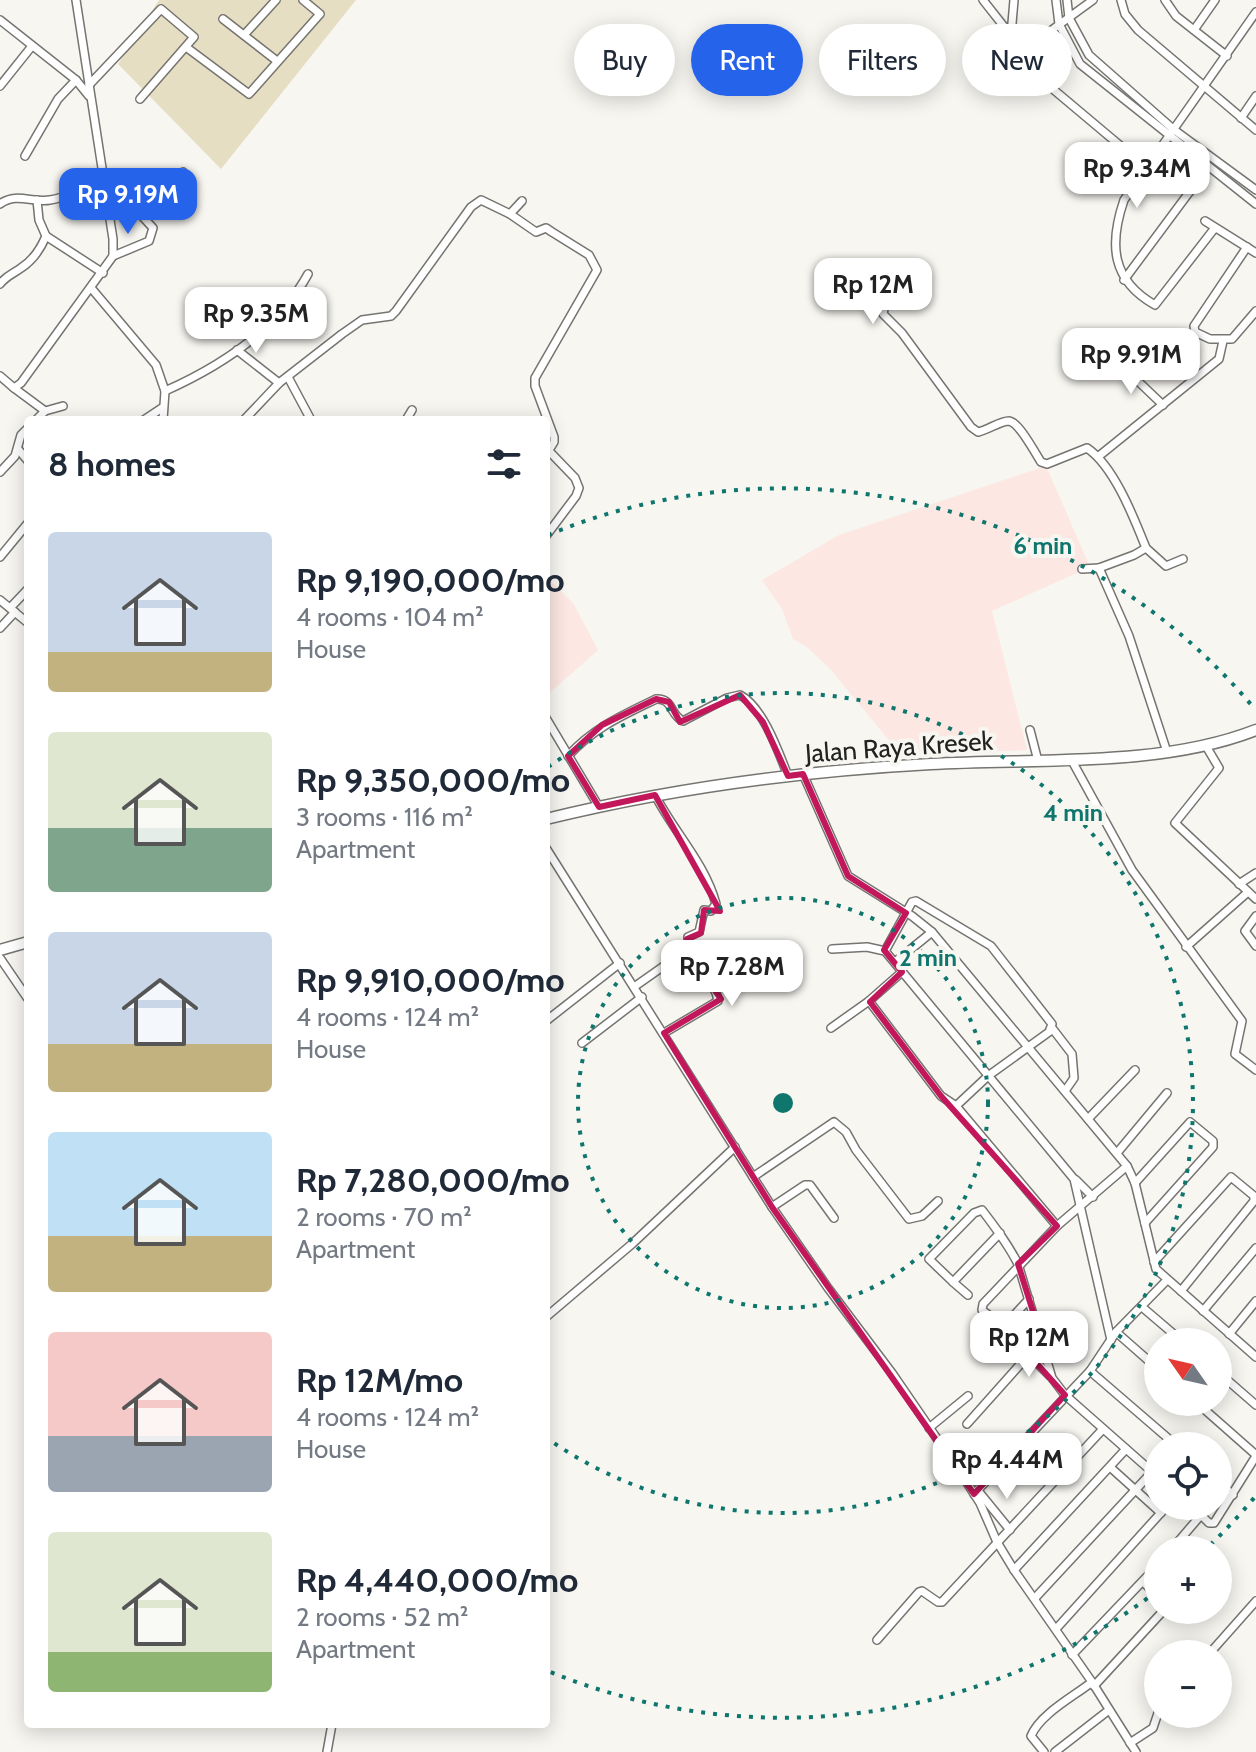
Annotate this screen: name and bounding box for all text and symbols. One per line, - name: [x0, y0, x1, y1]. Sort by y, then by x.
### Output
- chip: Buy: [574, 24, 675, 96]
- chip: Rent: [691, 24, 803, 96]
- chip: Filters: [819, 24, 946, 96]
- chip: New: [962, 24, 1072, 96]
- pin: Rp 9.34M: [1054, 142, 1220, 210]
- text: Rp 9.34M: [1083, 152, 1191, 184]
- pin: Rp 9.19M: [45, 168, 211, 236]
- text: Rp 9.19M: [77, 178, 179, 210]
- pin: Rp 12M: [808, 258, 938, 326]
- text: Rp 12M: [832, 268, 914, 300]
- pin: Rp 9.35M: [173, 287, 339, 355]
- text: Rp 9.35M: [203, 297, 309, 329]
- pin: Rp 9.91M: [1048, 328, 1214, 396]
- text: Rp 9.91M: [1080, 338, 1182, 370]
- icon: filters: [482, 442, 526, 486]
- text: 8 homes: [48, 443, 176, 485]
- text: 6 min: [1014, 531, 1072, 560]
- text: Rp 9,190,000/mo: [296, 559, 565, 601]
- icon: home: [112, 564, 208, 660]
- text: 4 rooms · 104 m²: [296, 601, 484, 633]
- text: House: [296, 633, 366, 665]
- street label: Jalan Raya Kresek: [803, 724, 994, 770]
- text: Rp 9,350,000/mo: [296, 759, 570, 801]
- icon: home: [112, 764, 208, 860]
- text: 4 min: [1043, 798, 1103, 827]
- text: 3 rooms · 116 m²: [296, 801, 473, 833]
- text: Apartment: [296, 833, 415, 865]
- pin: Rp 7.28M: [649, 940, 815, 1008]
- text: 2 min: [899, 943, 957, 972]
- text: Rp 7.28M: [679, 950, 785, 982]
- text: Rp 9,910,000/mo: [296, 959, 565, 1001]
- icon: home: [112, 964, 208, 1060]
- text: 4 rooms · 124 m²: [296, 1001, 479, 1033]
- text: House: [296, 1033, 366, 1065]
- centre of rings: [769, 1089, 797, 1117]
- text: Rp 7,280,000/mo: [296, 1159, 570, 1201]
- icon: home: [112, 1164, 208, 1260]
- text: 2 rooms · 70 m²: [296, 1201, 472, 1233]
- text: Apartment: [296, 1233, 415, 1265]
- pin: Rp 12M: [964, 1311, 1094, 1379]
- text: Rp 12M: [988, 1321, 1070, 1353]
- north arrow: [1144, 1328, 1232, 1416]
- map controls: [1144, 1328, 1232, 1728]
- text: Rp 12M/mo: [296, 1359, 463, 1401]
- icon: home: [112, 1364, 208, 1460]
- text: 4 rooms · 124 m²: [296, 1401, 479, 1433]
- button: locate: [1144, 1432, 1232, 1520]
- text: House: [296, 1433, 366, 1465]
- pin: Rp 4.44M: [924, 1433, 1090, 1501]
- text: Rp 4.44M: [951, 1443, 1063, 1475]
- button: +: [1144, 1536, 1232, 1624]
- text: Rp 4,440,000/mo: [296, 1559, 578, 1601]
- icon: home: [112, 1564, 208, 1660]
- text: 2 rooms · 52 m²: [296, 1601, 468, 1633]
- text: Apartment: [296, 1633, 415, 1665]
- button: −: [1144, 1640, 1232, 1728]

